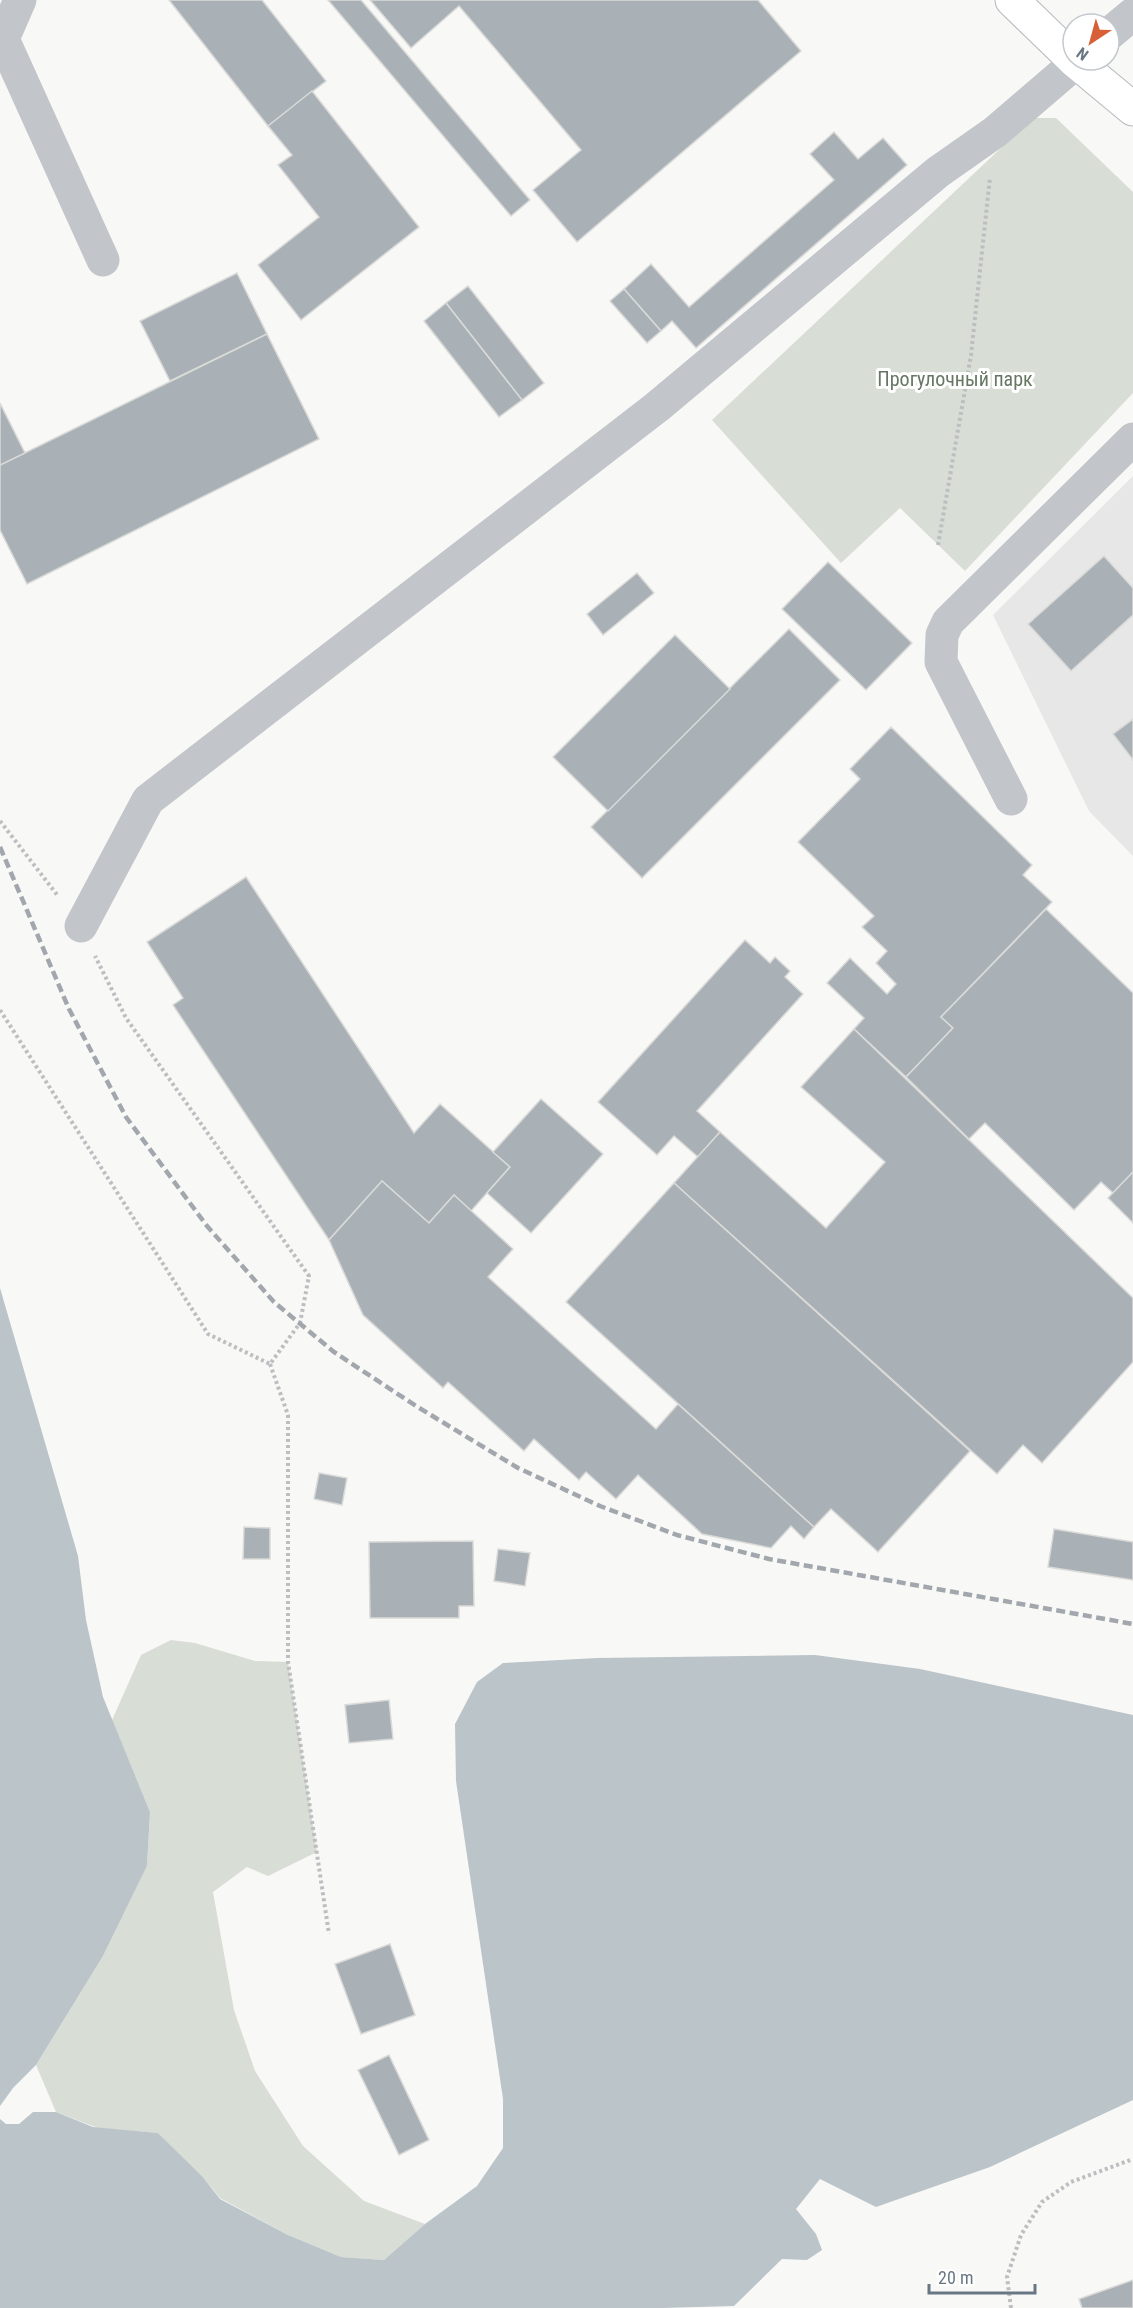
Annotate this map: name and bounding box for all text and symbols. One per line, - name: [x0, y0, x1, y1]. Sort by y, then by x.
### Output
- north arrow: [1061, 12, 1121, 72]
- text: N: [1073, 43, 1092, 64]
- park label: Прогулочный парк: [877, 367, 1033, 391]
- scale bar: [929, 2257, 1036, 2295]
- text: 20 m: [938, 2267, 973, 2288]

